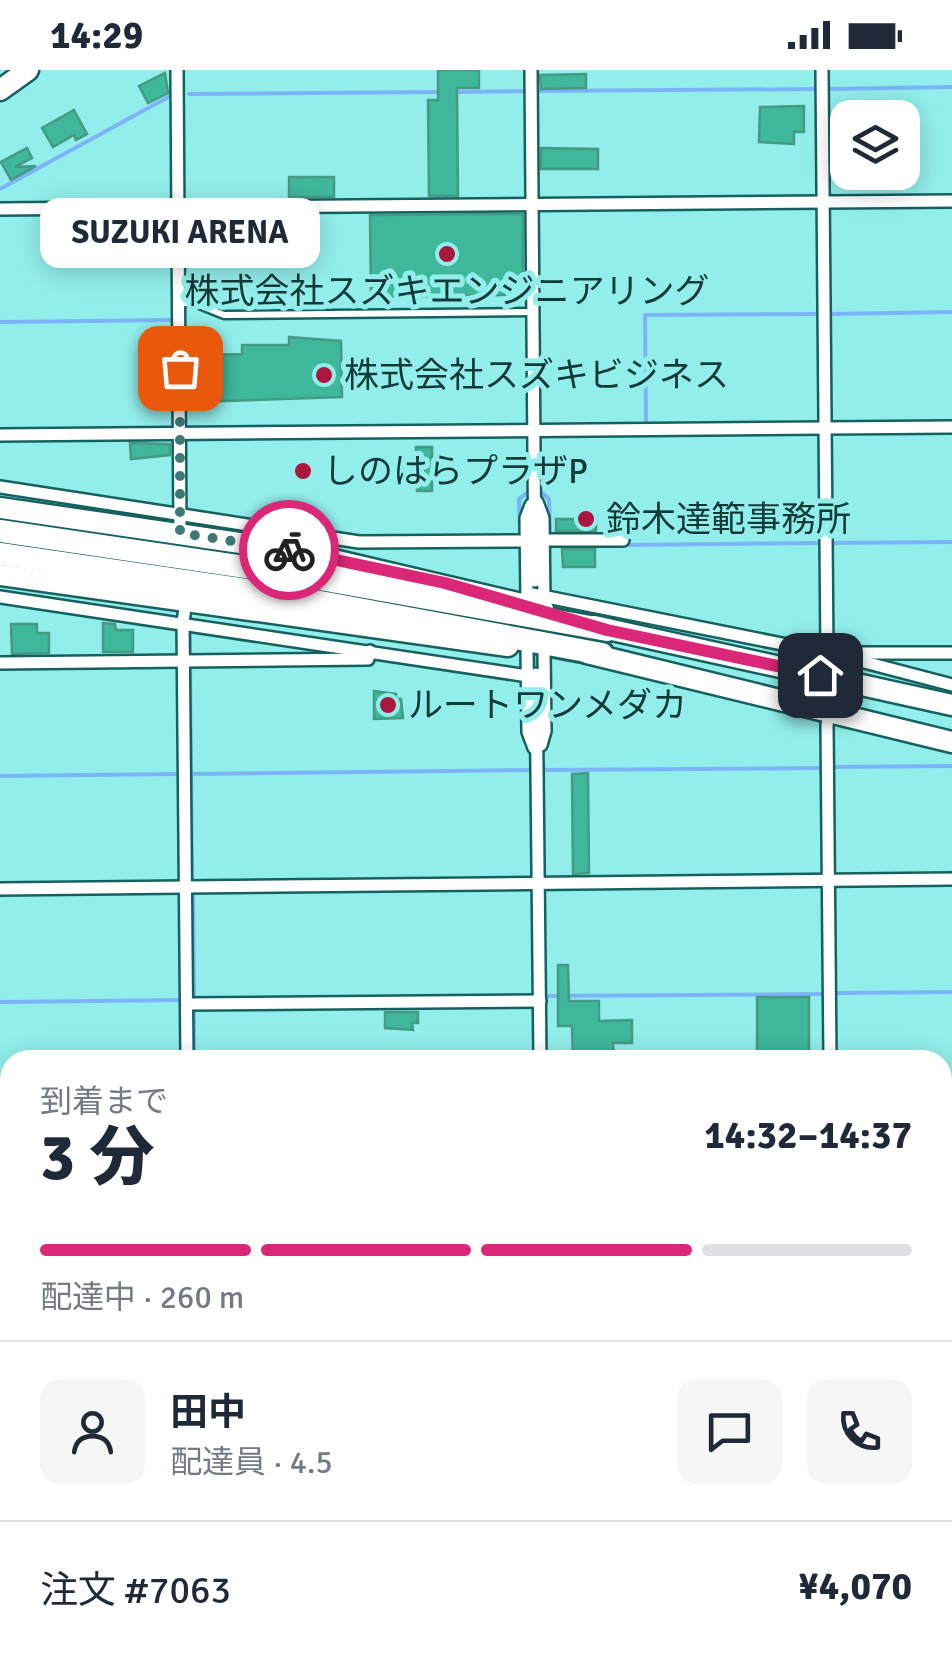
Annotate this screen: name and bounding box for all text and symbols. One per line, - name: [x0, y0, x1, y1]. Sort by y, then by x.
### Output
- text: 14:29: [50, 12, 143, 59]
- map controls: [830, 100, 920, 190]
- button: layers: [830, 100, 920, 190]
- callout: SUZUKI ARENA: [40, 198, 320, 268]
- text: SUZUKI ARENA: [71, 213, 289, 252]
- marker: 株式会社スズキエンジニアリング: [436, 243, 458, 265]
- place label: 株式会社スズキエンジニアリング: [184, 270, 710, 313]
- pin: [138, 326, 223, 411]
- icon: bag: [153, 341, 208, 396]
- place label: 株式会社スズキビジネス: [344, 354, 729, 397]
- marker: 株式会社スズキビジネス: [313, 364, 335, 386]
- place label: しのはらプラザP: [323, 450, 588, 493]
- marker: しのはらプラザP: [292, 460, 314, 482]
- place label: 鈴木達範事務所: [606, 498, 851, 541]
- courier: [239, 500, 339, 600]
- marker: 鈴木達範事務所: [575, 508, 597, 530]
- icon: bike: [262, 523, 317, 578]
- pin: [778, 633, 863, 718]
- icon: home: [793, 648, 848, 703]
- place label: ルートワンメダカ: [408, 684, 687, 727]
- marker: ルートワンメダカ: [377, 694, 399, 716]
- text: 到着まで: [40, 1082, 168, 1121]
- text: 14:32–14:37: [704, 1112, 912, 1159]
- text: 3 分: [40, 1118, 154, 1198]
- text: 配達中 · 260 m: [40, 1278, 244, 1317]
- button: person: [40, 1379, 145, 1484]
- button: chat: [677, 1379, 782, 1484]
- button: phone: [807, 1379, 912, 1484]
- text: 田中: [170, 1389, 246, 1436]
- text: 配達員 · 4.5: [170, 1443, 333, 1482]
- text: ¥4,070: [798, 1563, 912, 1610]
- text: 注文 #7063: [40, 1567, 231, 1614]

